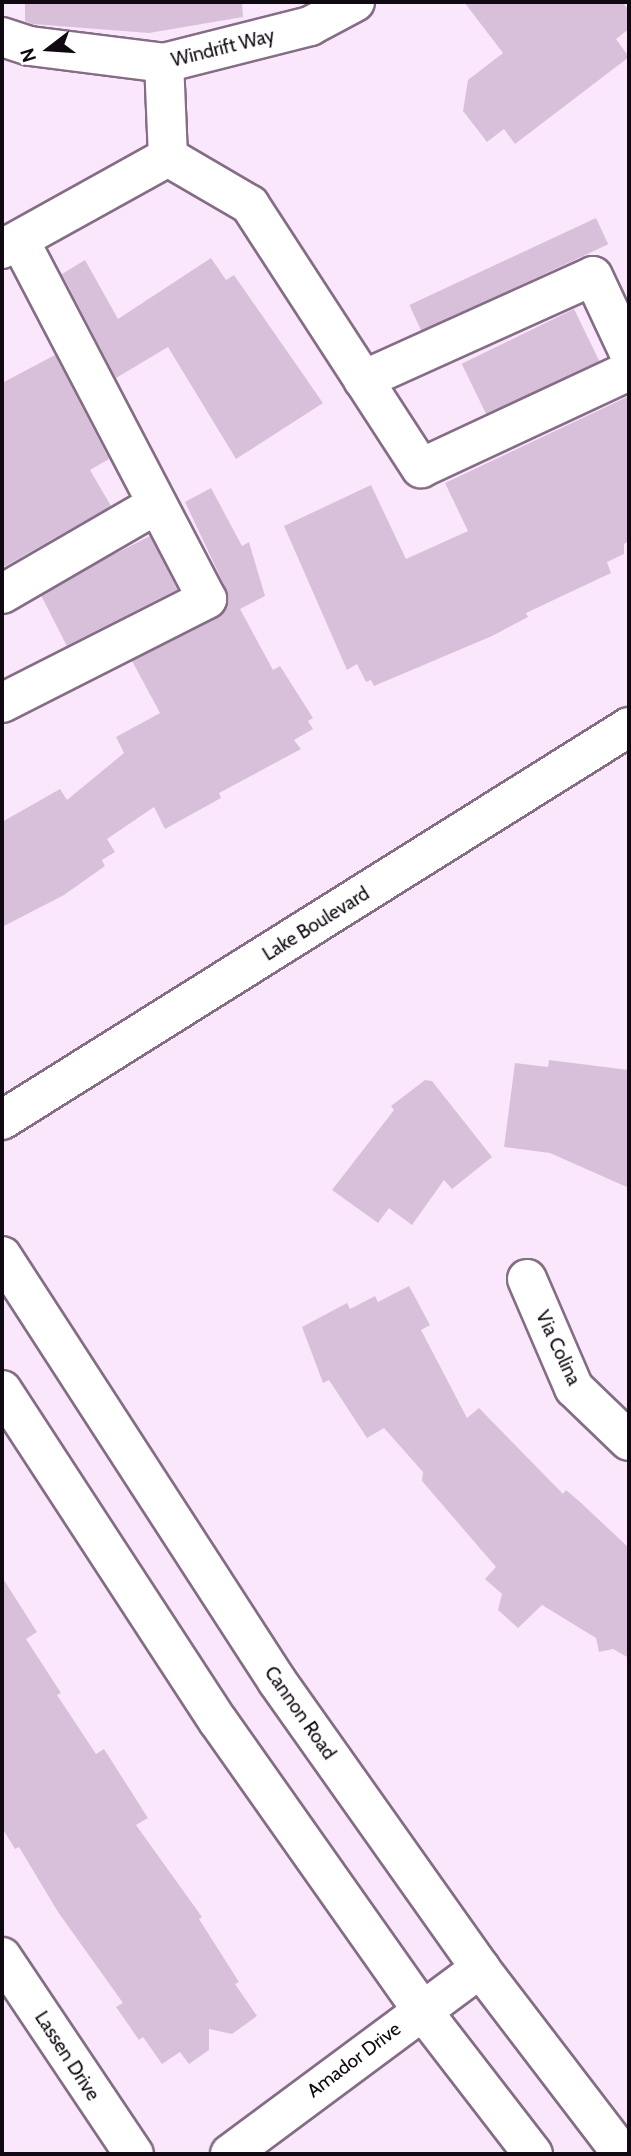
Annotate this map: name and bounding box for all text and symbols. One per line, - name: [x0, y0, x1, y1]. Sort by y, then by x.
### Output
- north arrow: [14, 14, 84, 84]
- street label: Windrift Way: [169, 24, 277, 72]
- text: N: [15, 45, 41, 65]
- street label: Lake Boulevard: [259, 882, 373, 966]
- street label: Via Colina: [531, 1307, 585, 1389]
- street label: Cannon Road: [260, 1662, 340, 1764]
- street label: Lassen Drive: [30, 2007, 104, 2105]
- street label: Amador Drive: [303, 2017, 405, 2103]

